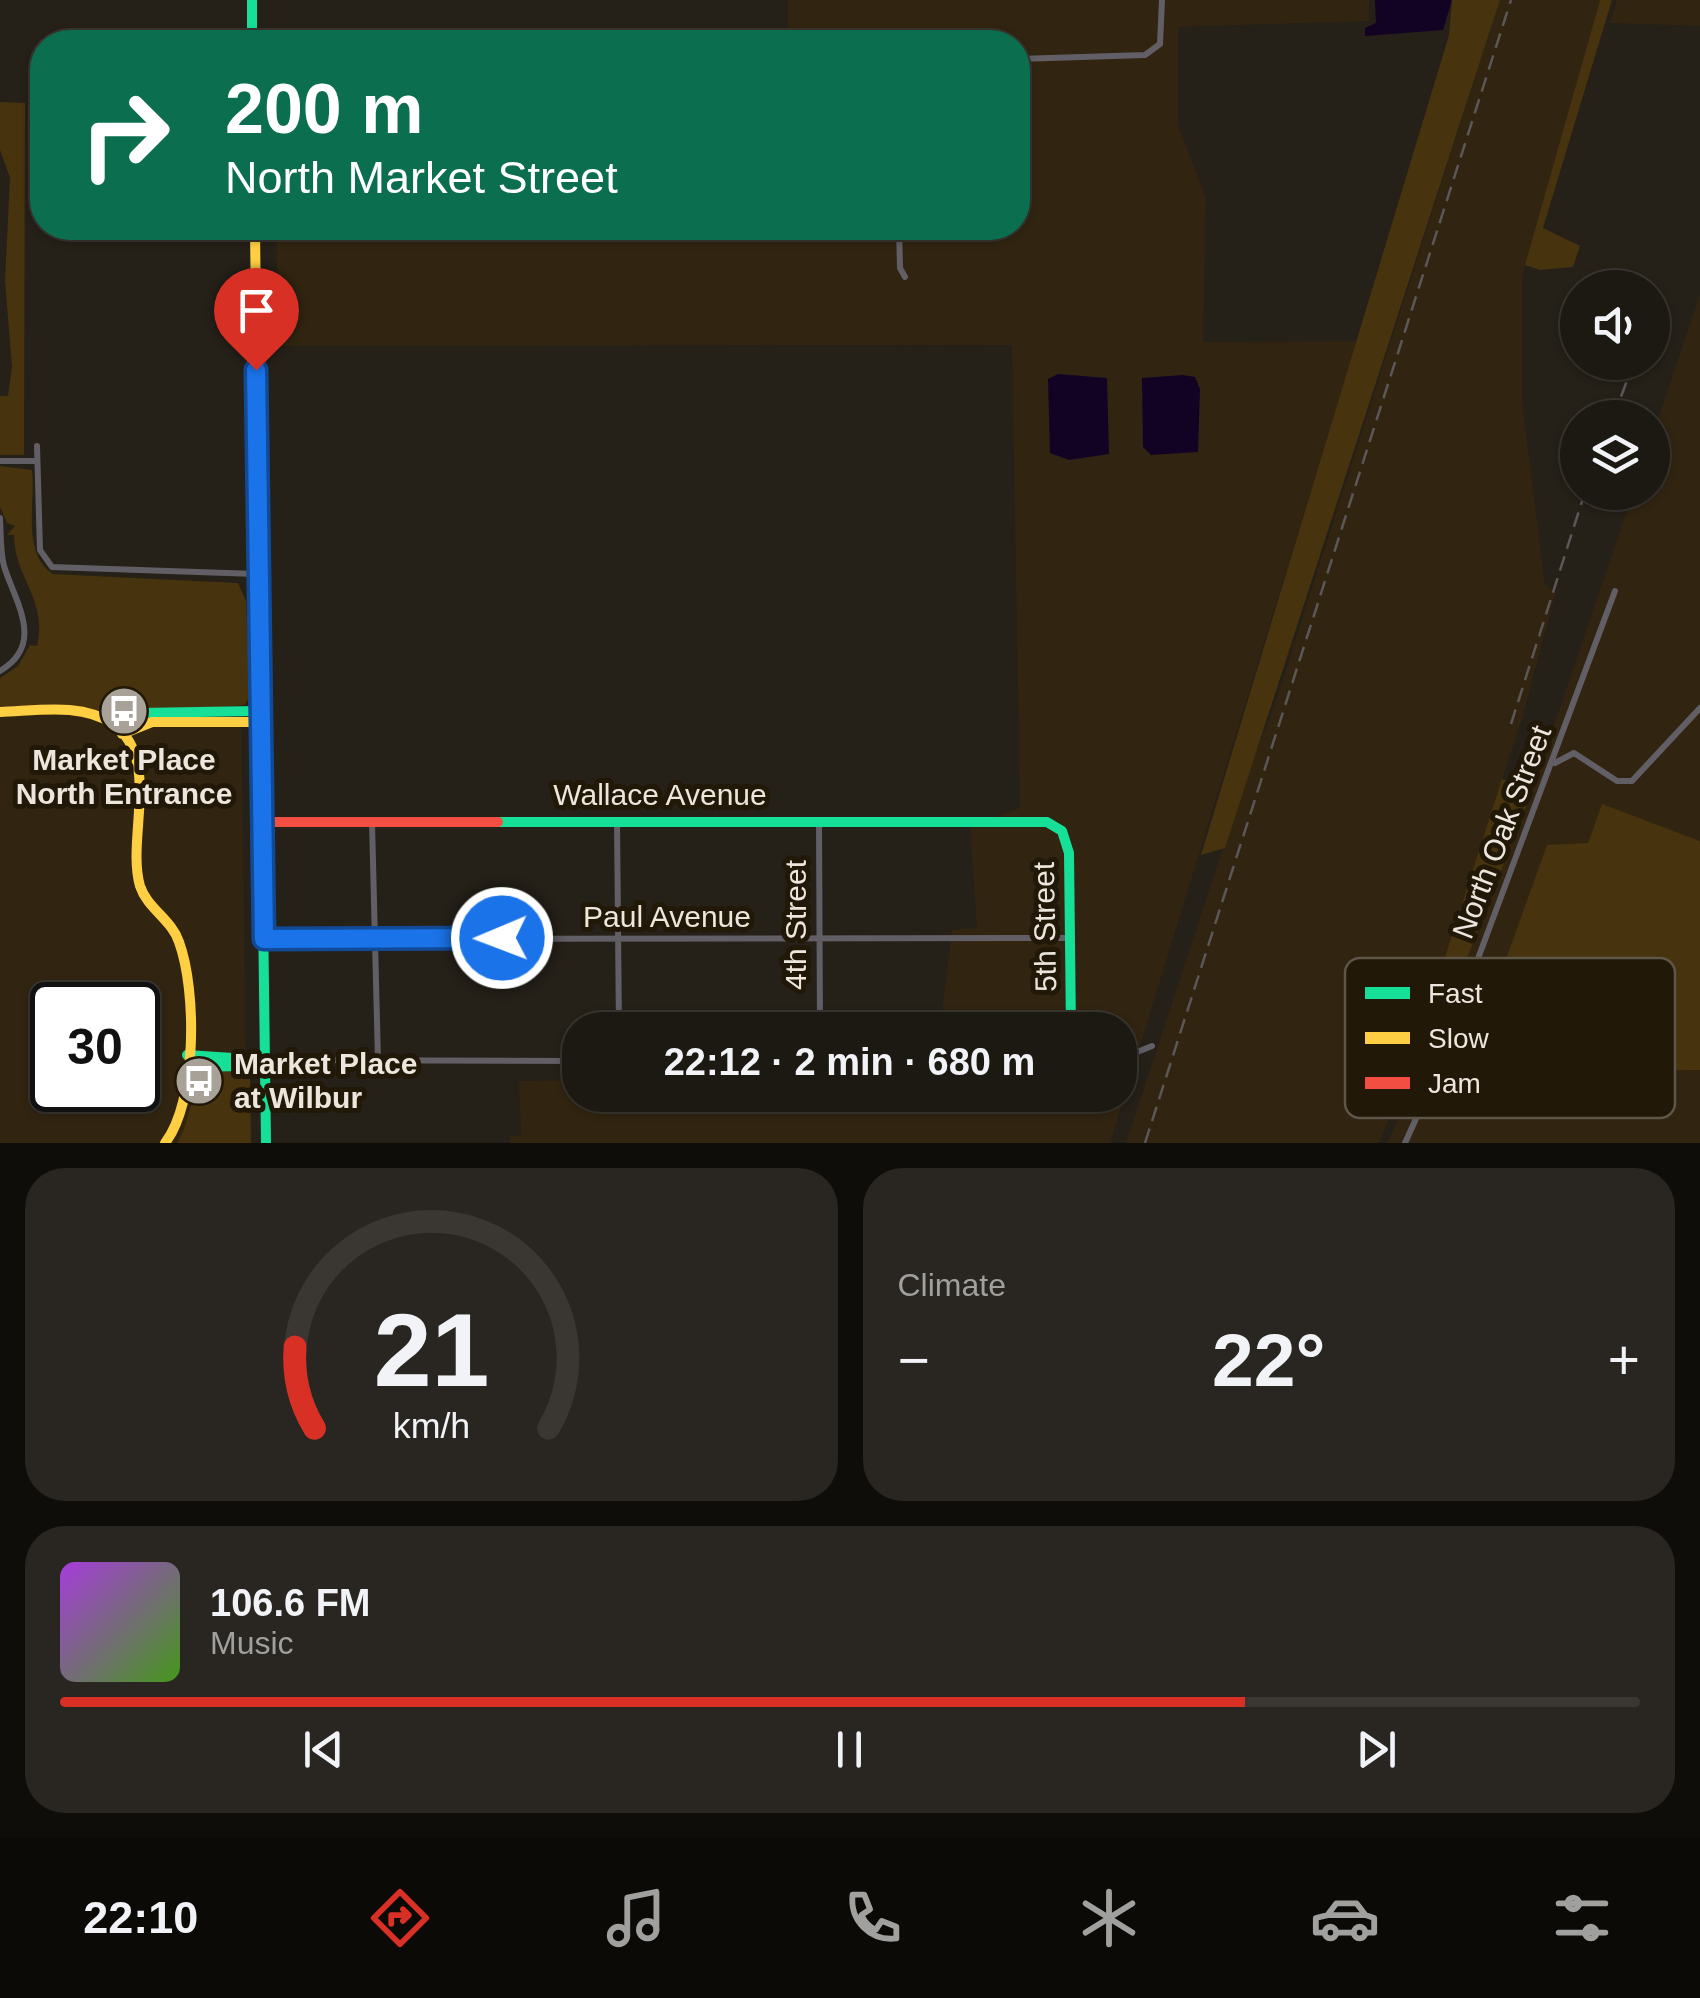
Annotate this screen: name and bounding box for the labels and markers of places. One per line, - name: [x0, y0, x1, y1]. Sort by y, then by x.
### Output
- pin: [214, 268, 299, 371]
- bus stop icon: Market Place North Entrance: [98, 685, 150, 737]
- place label: Market Place North Entrance: [16, 743, 232, 810]
- place label: Market Place at Wilbur: [234, 1047, 417, 1114]
- bus stop icon: Market Place at Wilbur: [173, 1055, 225, 1107]

